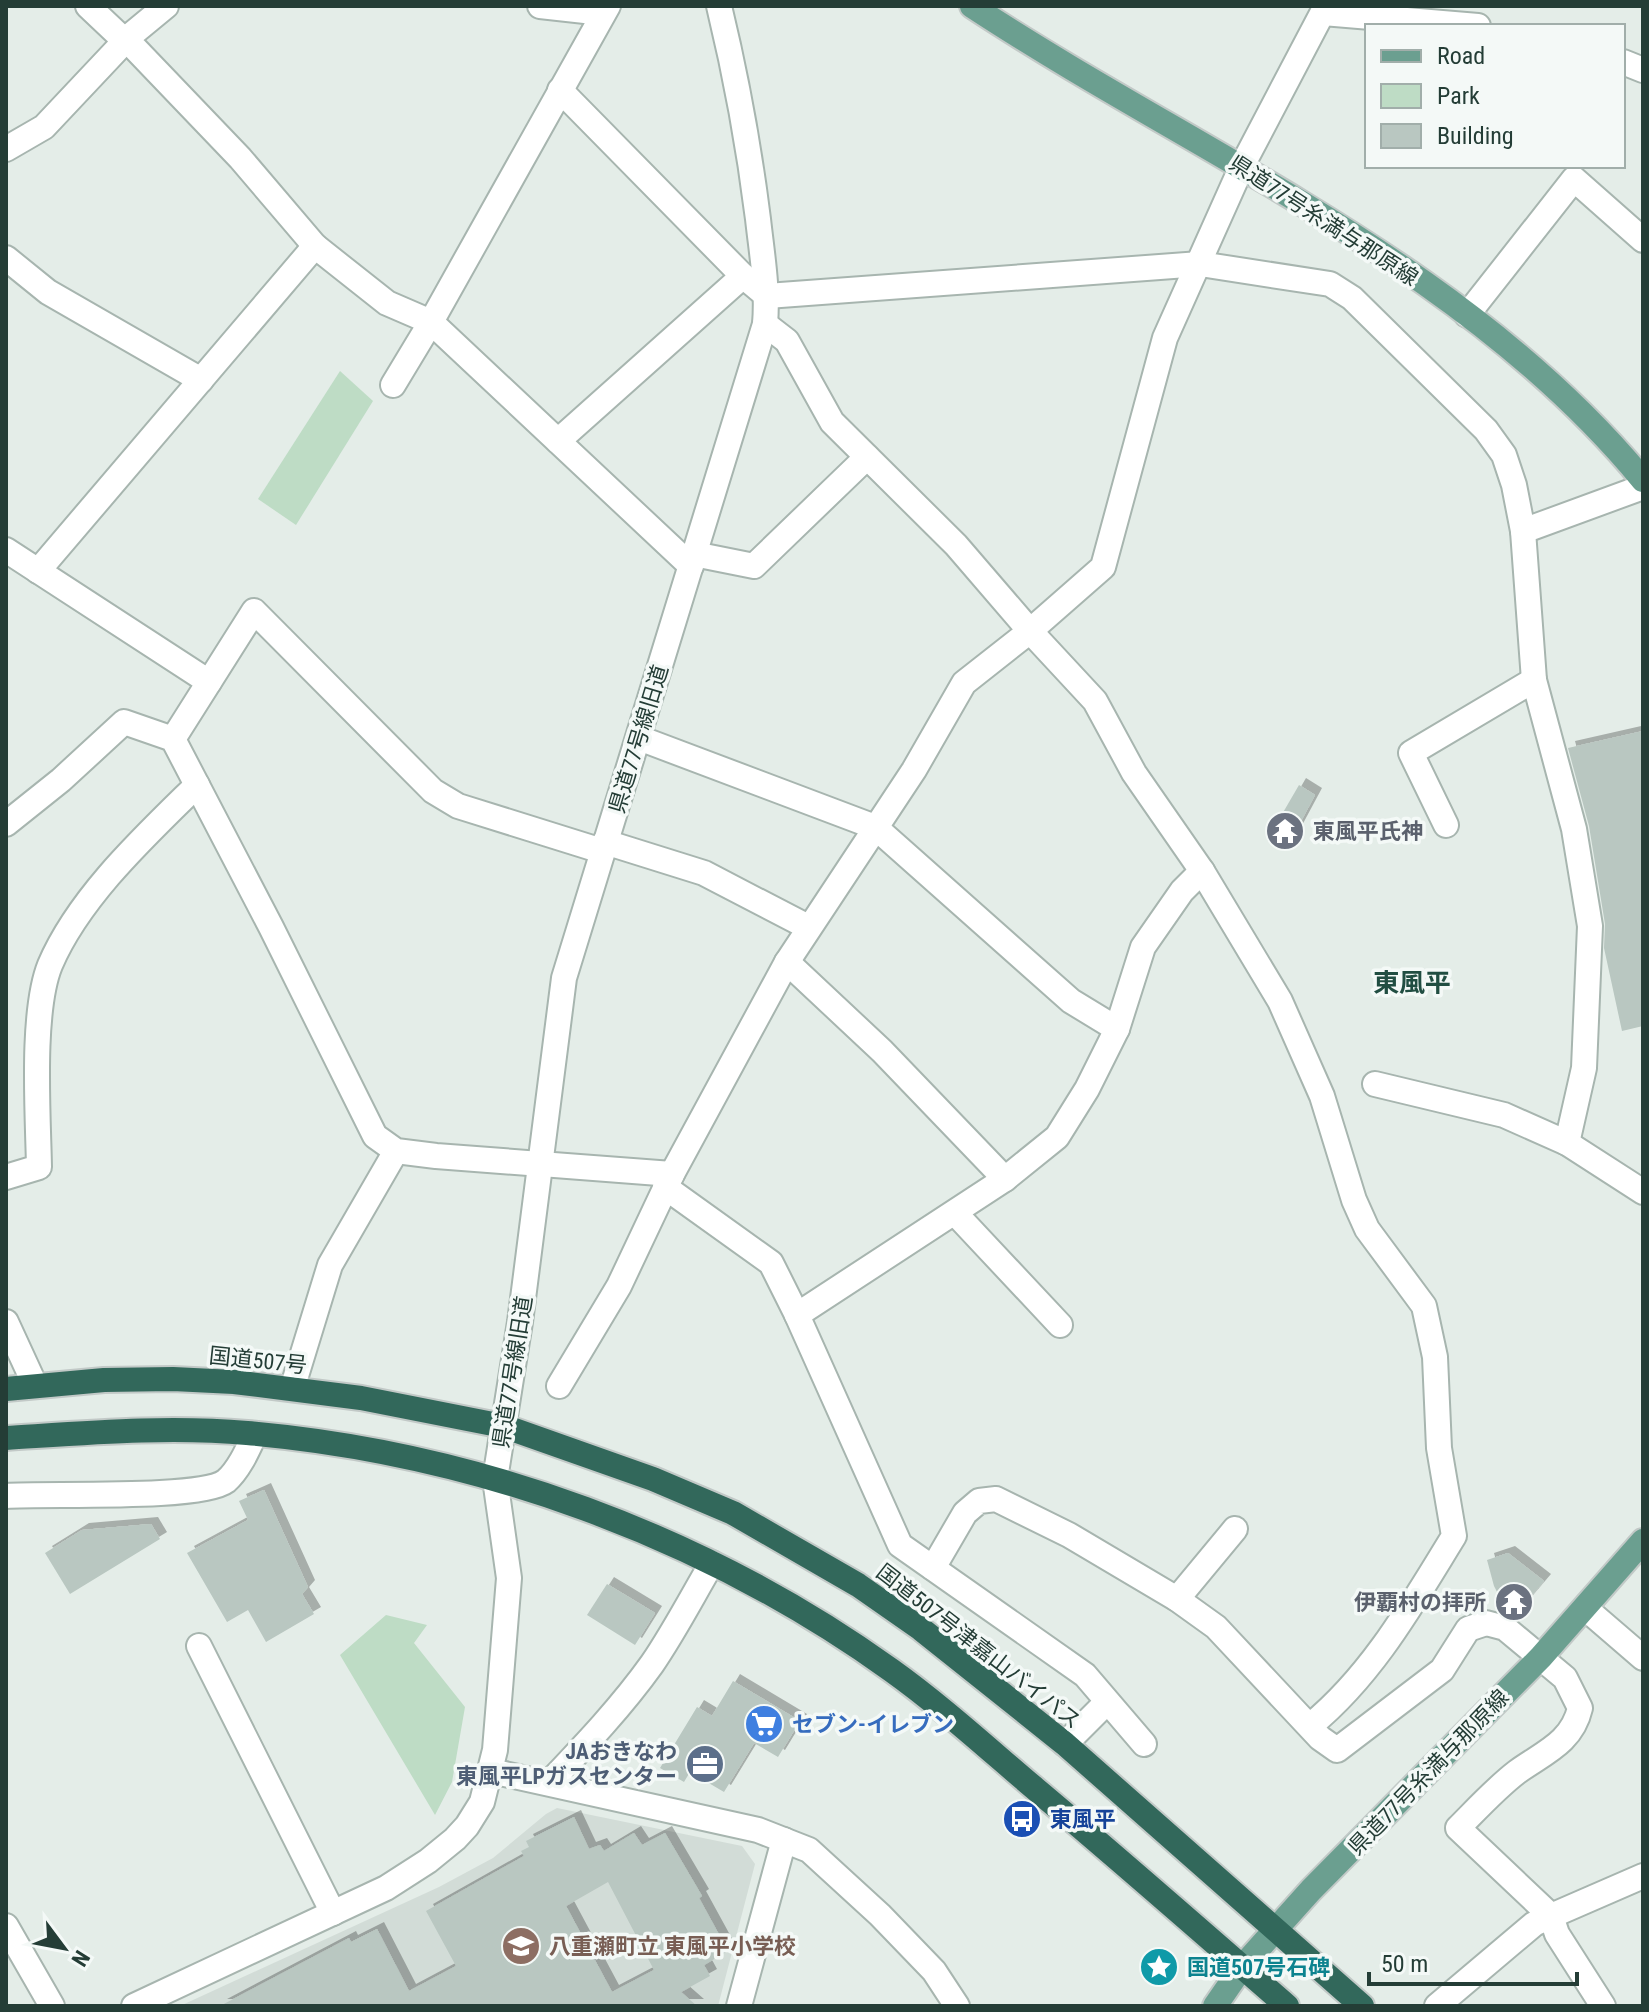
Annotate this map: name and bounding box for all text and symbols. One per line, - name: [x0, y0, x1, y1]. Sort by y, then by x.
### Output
- legend: [1365, 24, 1625, 168]
- text: Road: [1437, 42, 1485, 70]
- text: Park: [1437, 82, 1480, 110]
- text: Building: [1437, 122, 1514, 150]
- street label: 県道77号糸満与那原線: [1225, 150, 1423, 291]
- street label: 県道77号線旧道: [604, 662, 673, 816]
- temple icon: 東風平氏神: [1264, 810, 1306, 852]
- place label: 東風平氏神: [1313, 819, 1423, 844]
- district label: 東風平: [1373, 968, 1451, 998]
- street label: 県道77号線旧道: [488, 1294, 537, 1450]
- street label: 国道507号: [208, 1343, 308, 1378]
- street label: 国道507号津嘉山バイパス: [872, 1559, 1086, 1734]
- temple icon: 伊覇村の拝所: [1493, 1581, 1535, 1623]
- place label: 伊覇村の拝所: [1354, 1590, 1486, 1615]
- street label: 県道77号糸満与那原線: [1343, 1685, 1514, 1860]
- supermarket icon: セブン-イレブン: [743, 1703, 785, 1745]
- place label: セブン-イレブン: [792, 1712, 954, 1737]
- place label: JAおきなわ 東風平LPガスセンター: [456, 1739, 677, 1789]
- office icon: JAおきなわ 東風平LPガスセンター: [684, 1743, 726, 1785]
- bus stop icon: 東風平: [1001, 1798, 1043, 1840]
- place label: 東風平: [1050, 1807, 1116, 1832]
- north arrow: [24, 1908, 104, 1988]
- school or university icon: 八重瀬町立 東風平小学校: [500, 1925, 542, 1967]
- place label: 八重瀬町立 東風平小学校: [549, 1934, 796, 1959]
- scale bar: [1369, 1936, 1577, 1986]
- text: N: [66, 1946, 95, 1971]
- place icon: 国道507号石碑: [1138, 1946, 1180, 1988]
- text: 50 m: [1381, 1950, 1428, 1978]
- place label: 国道507号石碑: [1187, 1955, 1330, 1980]

